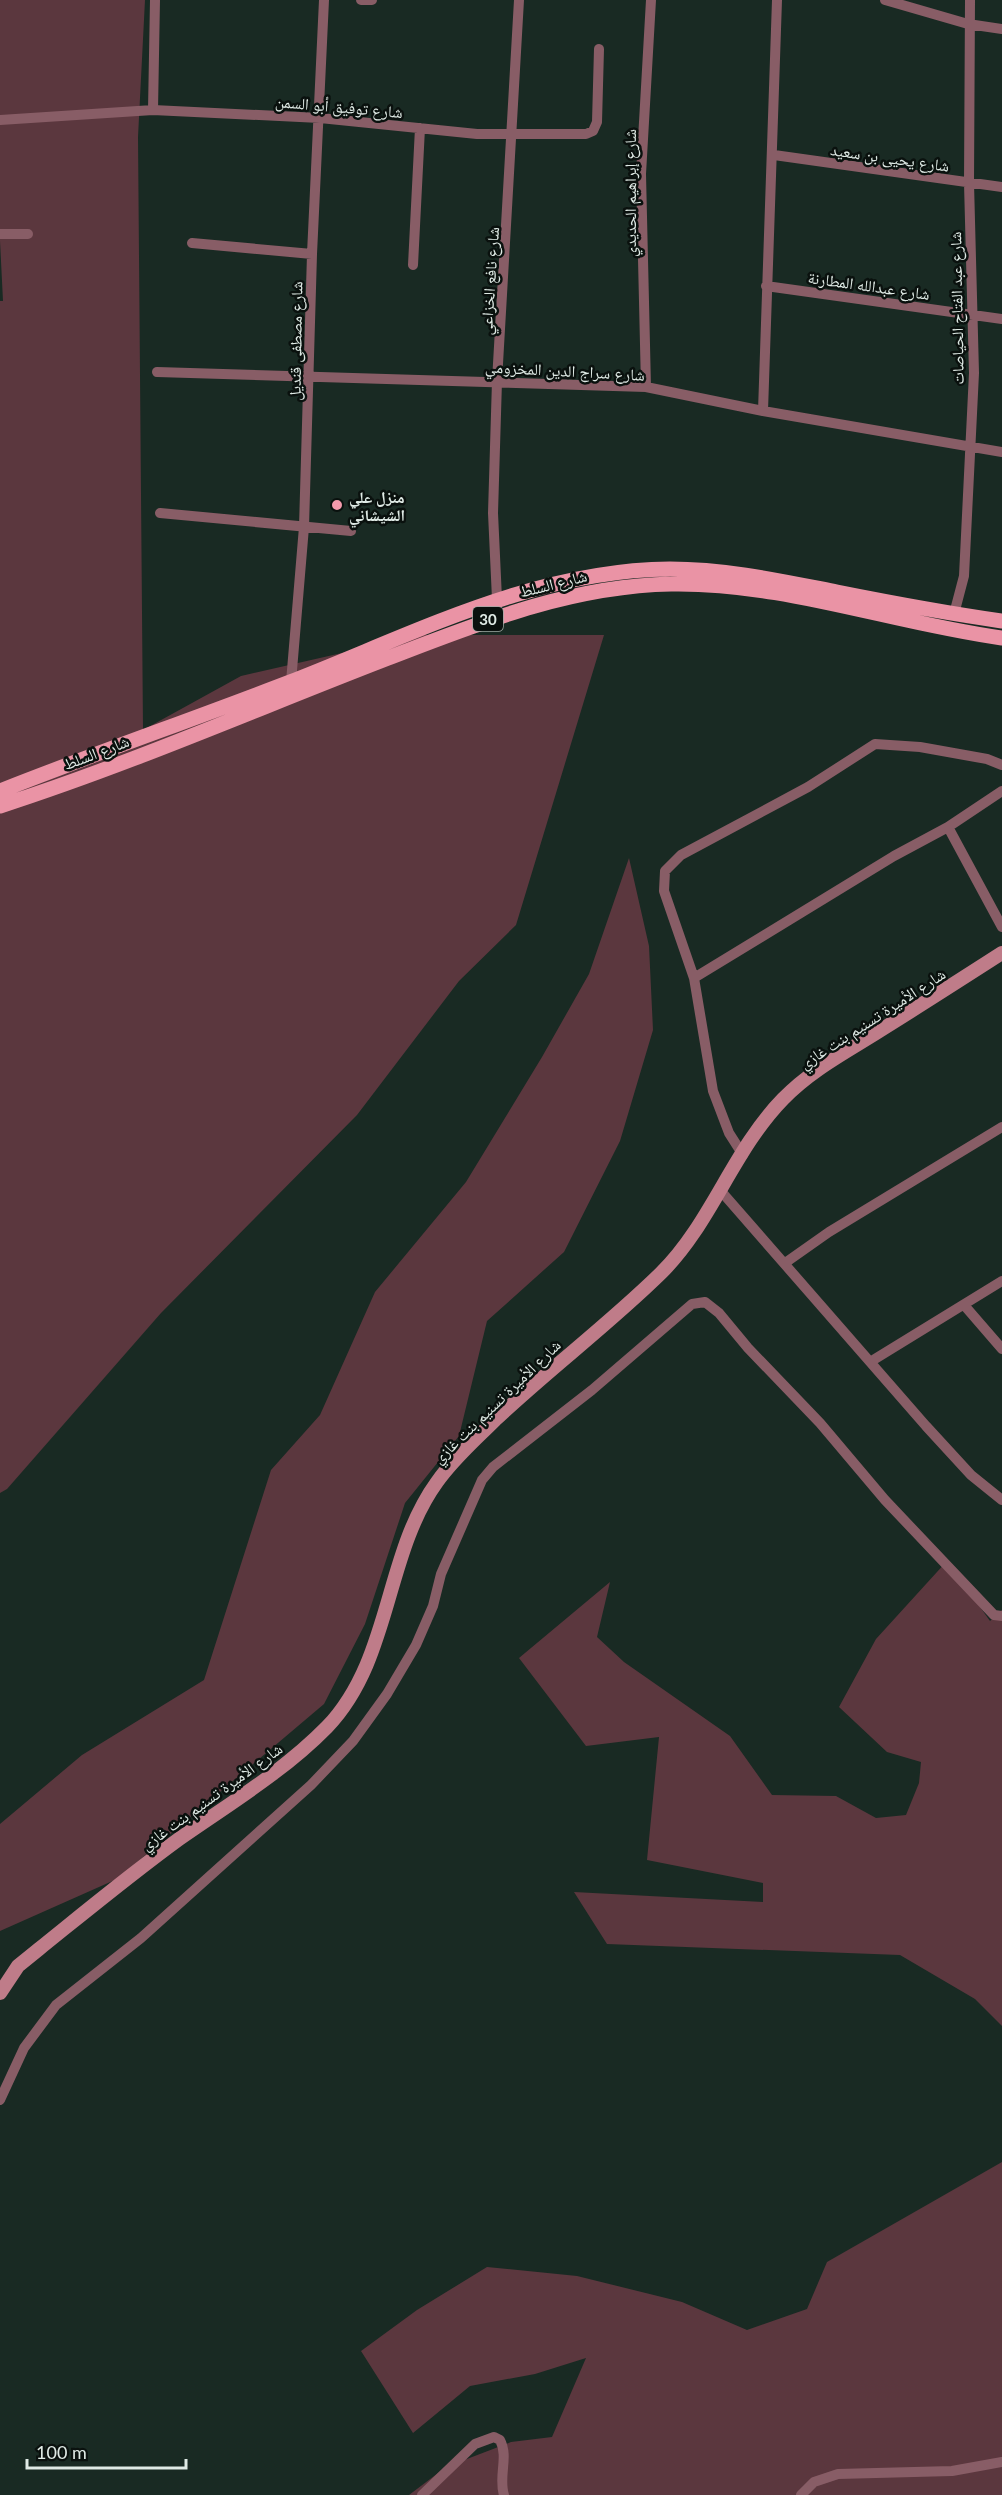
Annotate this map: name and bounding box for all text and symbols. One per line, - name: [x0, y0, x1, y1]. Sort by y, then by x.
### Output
- street label: شارع توفيق أبو السمن: [274, 91, 404, 123]
- street label: شارع إبراهيم الحديدي: [620, 129, 643, 257]
- street label: شارع يحيى بن سعيد: [829, 139, 951, 177]
- street label: شارع نافع الخزاعي: [476, 226, 506, 336]
- street label: شارع عبد الفتاح الحياصات: [945, 231, 969, 385]
- street label: شارع عبدالله المطارنة: [806, 267, 931, 305]
- street label: شارع مصطفى قنديل: [284, 281, 308, 401]
- street label: شارع سراج الدين المخزومي: [484, 356, 645, 388]
- place label: منزل علي الشيشاني: [349, 487, 405, 527]
- marker: منزل علي الشيشاني: [330, 498, 344, 512]
- street label: شارع السلط: [517, 565, 589, 602]
- road number: 30: [473, 607, 503, 631]
- street label: شارع السلط: [61, 731, 132, 775]
- street label: شارع الأميرة تسنيم بنت غازي: [795, 964, 951, 1076]
- street label: شارع الأميرة تسنيم بنت غازي: [428, 1335, 567, 1470]
- street label: شارع الأميرة تسنيم بنت غازي: [137, 1738, 288, 1857]
- scale bar: [27, 2432, 186, 2470]
- text: 100 m: [36, 2441, 87, 2463]

